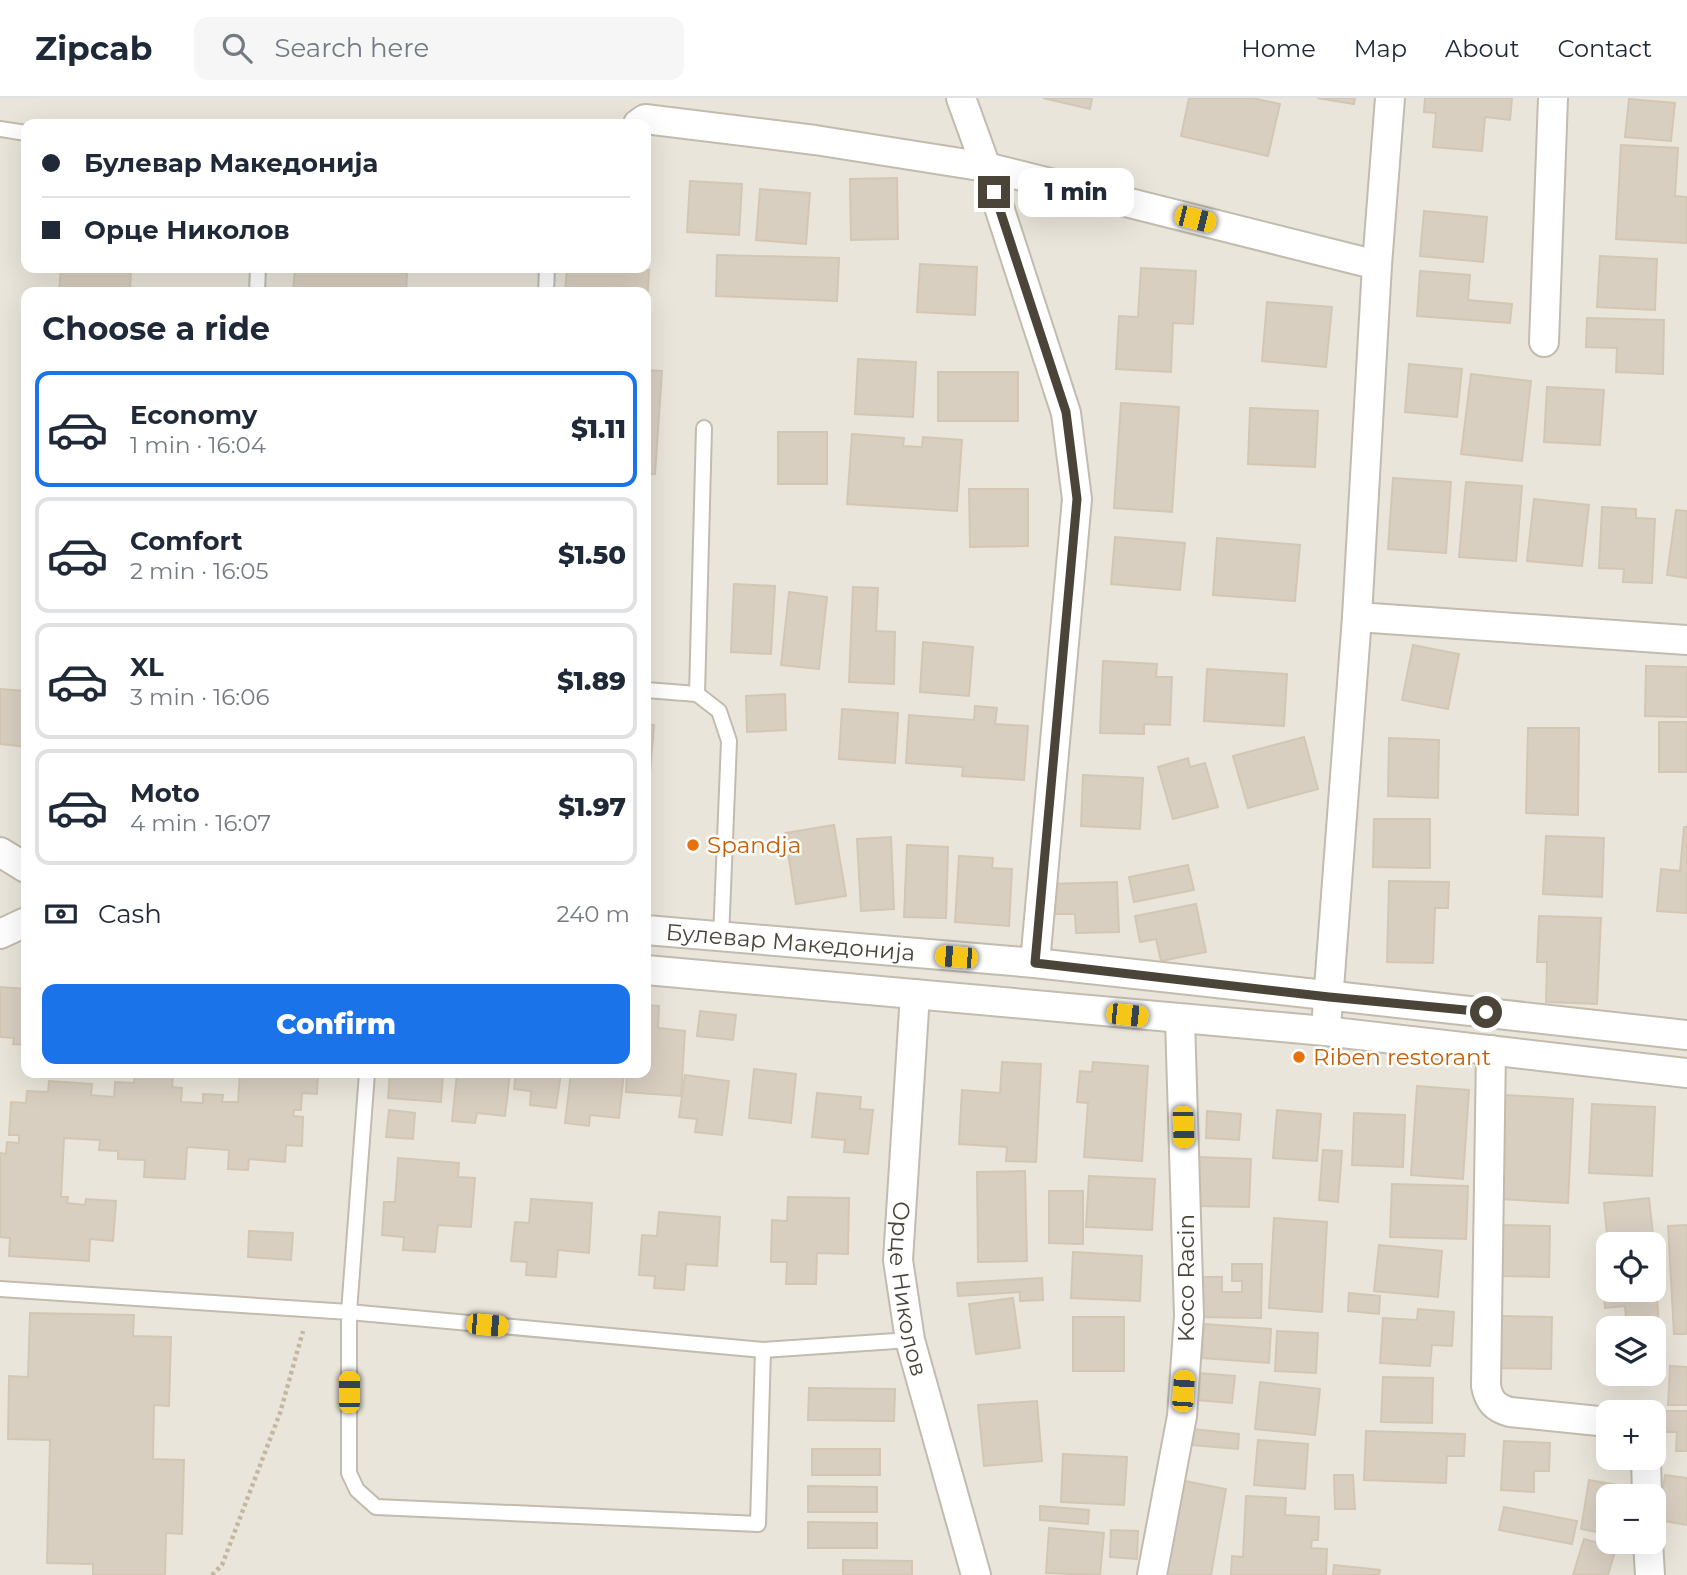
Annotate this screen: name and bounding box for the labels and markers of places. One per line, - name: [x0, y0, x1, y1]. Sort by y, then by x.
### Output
- place label: Spandja: [707, 831, 801, 859]
- marker: Spandja: [685, 837, 701, 853]
- place label: Riben restorant: [1313, 1043, 1491, 1071]
- marker: Riben restorant: [1291, 1049, 1307, 1065]

